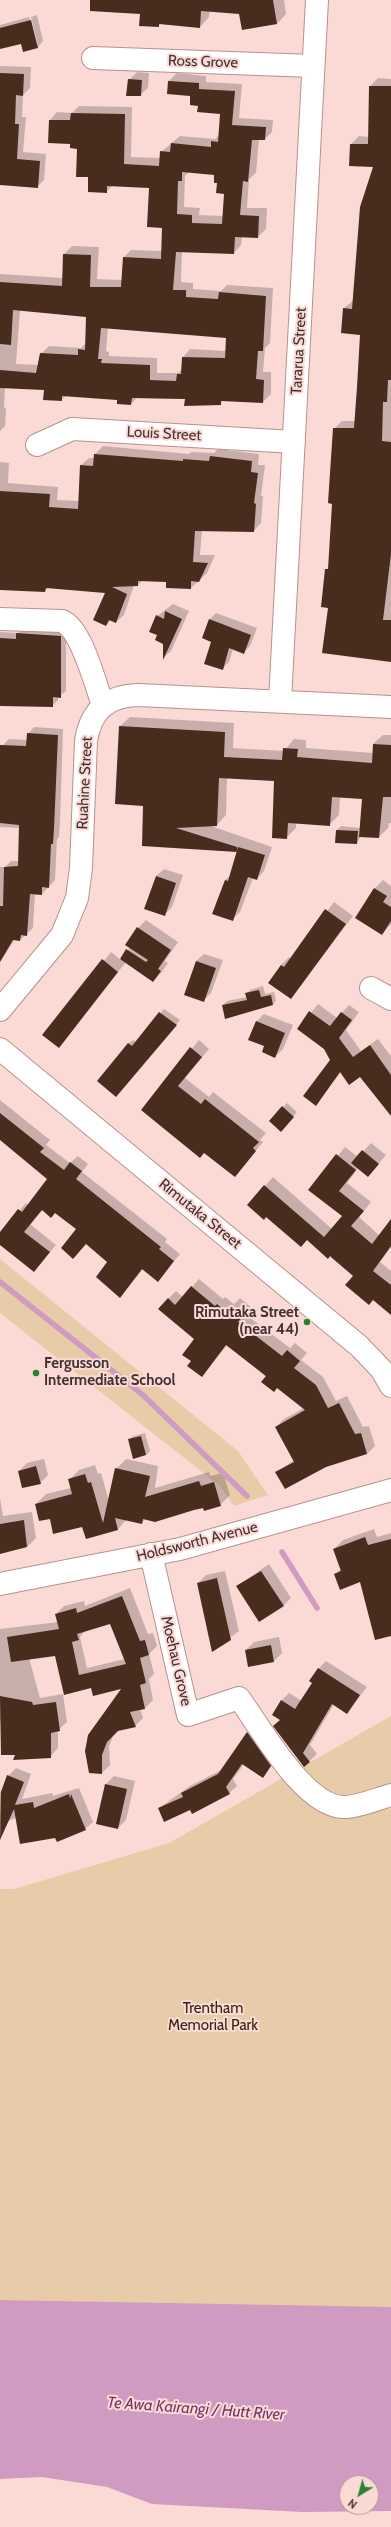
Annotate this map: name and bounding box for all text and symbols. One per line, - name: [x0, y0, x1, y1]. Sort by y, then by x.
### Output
- street label: Ross Grove: [168, 52, 238, 72]
- street label: Tararua Street: [288, 307, 310, 395]
- street label: Louis Street: [126, 423, 202, 445]
- street label: Ruahine Street: [74, 736, 96, 830]
- street label: Rimutaka Street: [155, 1175, 245, 1253]
- place label: Rimutaka Street (near 44): [195, 1304, 299, 1339]
- marker: Rimutaka Street (near 44): [302, 1317, 312, 1327]
- place label: Fergusson Intermediate School: [44, 1355, 175, 1390]
- marker: Fergusson Intermediate School: [31, 1368, 41, 1378]
- street label: Holdsworth Avenue: [134, 1518, 260, 1566]
- street label: Moehau Grove: [157, 1614, 195, 1708]
- park label: Trentham Memorial Park: [168, 2000, 258, 2035]
- water label: Te Awa Kairangi / Hutt River: [106, 2393, 286, 2425]
- north arrow: [339, 2475, 379, 2515]
- text: N: [345, 2496, 360, 2512]

